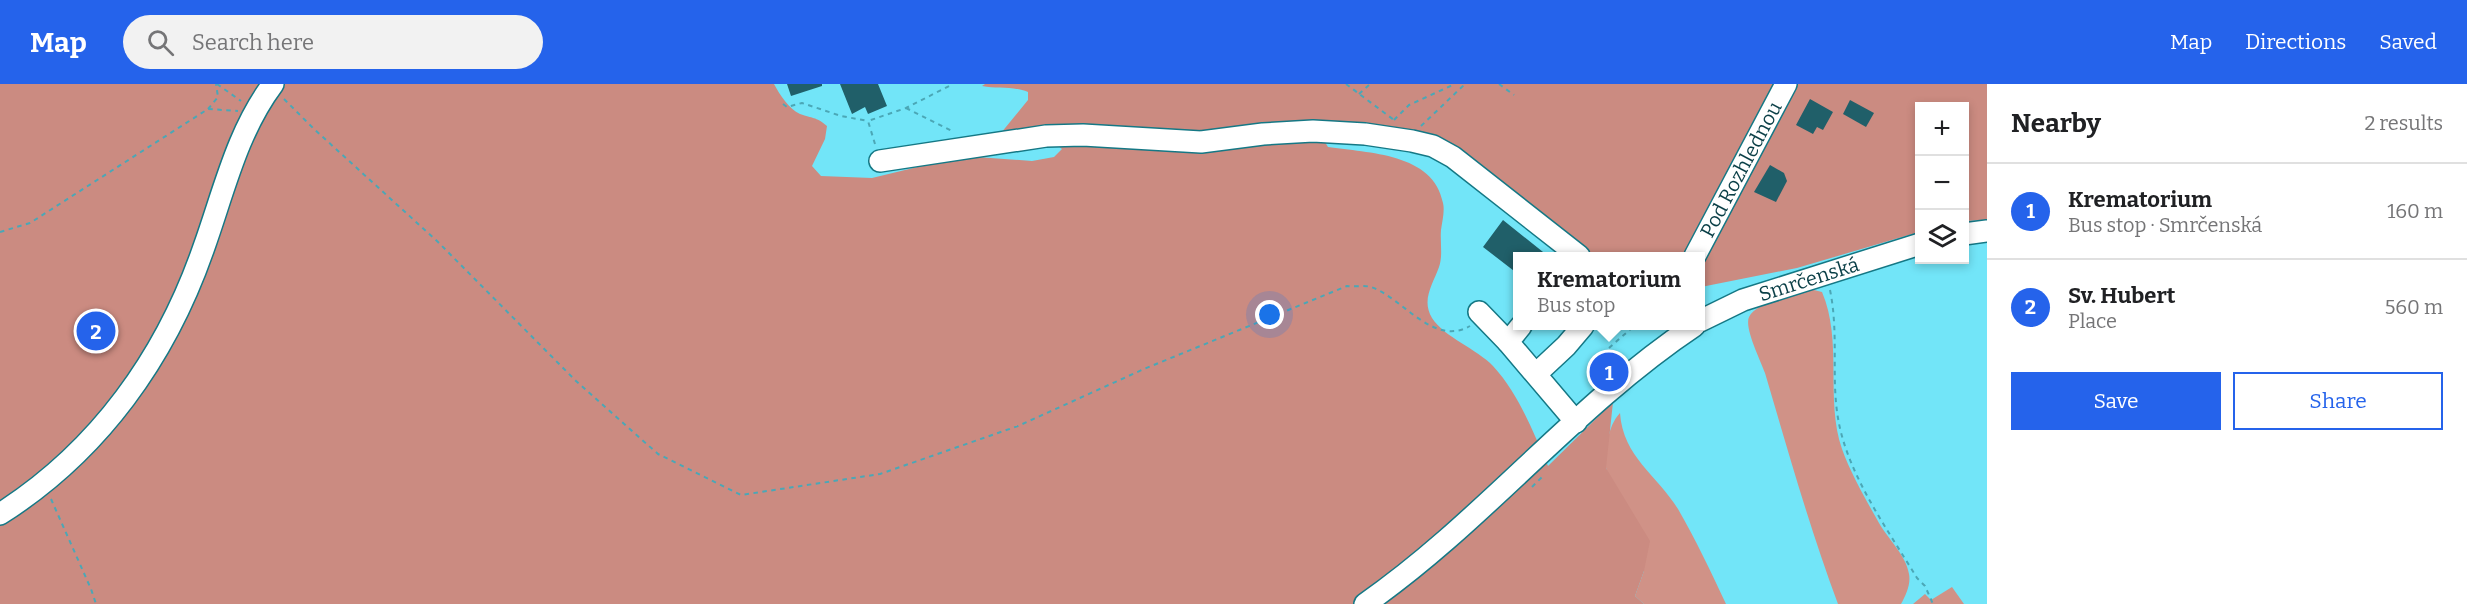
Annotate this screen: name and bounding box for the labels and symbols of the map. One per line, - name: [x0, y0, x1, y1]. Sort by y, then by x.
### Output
- street label: Pod Rozhlednou: [1695, 97, 1787, 241]
- street label: Smrčenská: [1756, 252, 1862, 306]
- your location: [1255, 300, 1284, 329]
- pin: 2: [76, 308, 116, 354]
- pin: 1: [1590, 350, 1628, 394]

